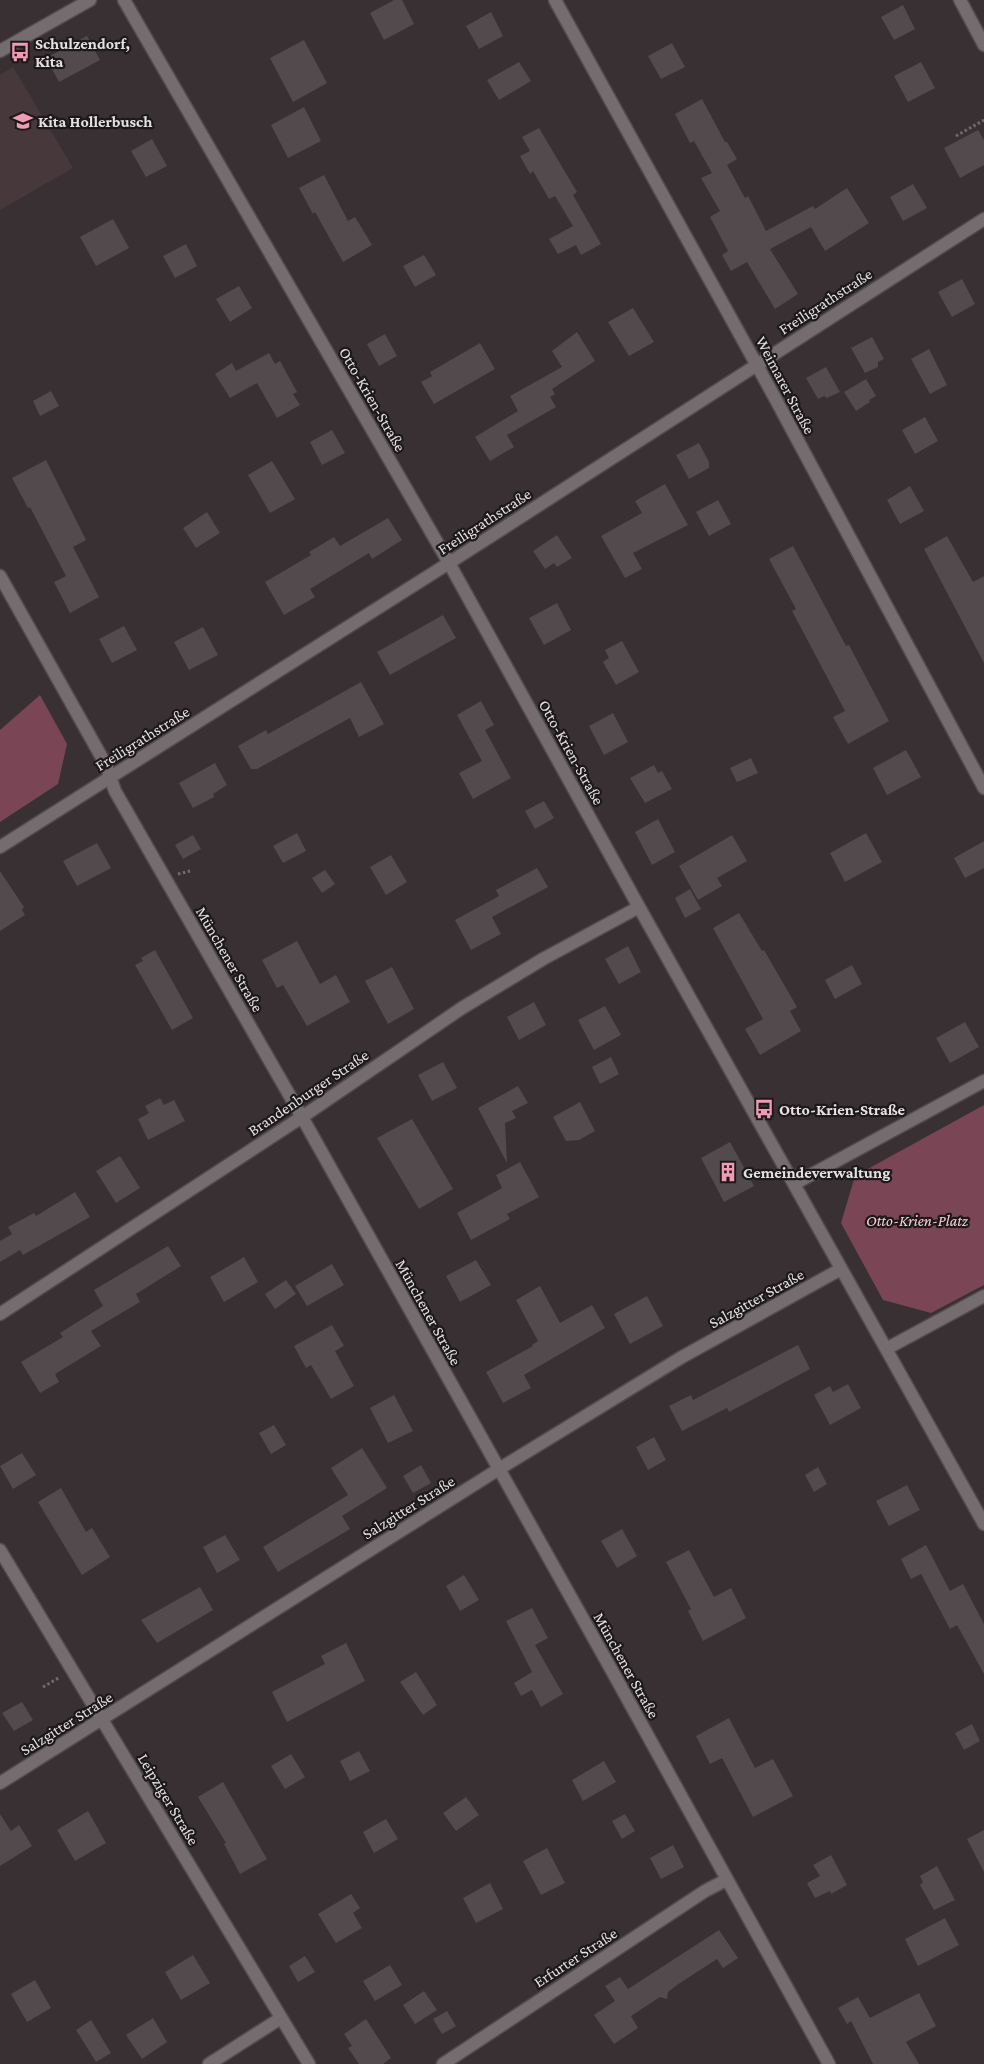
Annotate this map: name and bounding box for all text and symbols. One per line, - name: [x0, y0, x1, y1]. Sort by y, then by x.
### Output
- place label: Schulzendorf, Kita: [35, 35, 130, 70]
- bus stop icon: Schulzendorf, Kita: [9, 41, 31, 63]
- school or university icon: Kita Hollerbusch: [12, 110, 34, 132]
- place label: Kita Hollerbusch: [38, 113, 152, 130]
- street label: Freiligrathstraße: [776, 265, 876, 339]
- street label: Weimarer Straße: [753, 334, 818, 437]
- street label: Otto-Krien-Straße: [336, 344, 409, 454]
- street label: Freiligrathstraße: [435, 485, 535, 559]
- street label: Otto-Krien-Straße: [536, 697, 607, 808]
- street label: Freiligrathstraße: [92, 703, 193, 775]
- street label: Münchener Straße: [193, 904, 267, 1015]
- street label: Brandenburger Straße: [245, 1046, 372, 1140]
- bus stop icon: Otto-Krien-Straße: [753, 1098, 775, 1120]
- place label: Otto-Krien-Straße: [779, 1101, 906, 1118]
- building icon: Gemeindeverwaltung: [717, 1161, 739, 1183]
- place label: Gemeindeverwaltung: [743, 1164, 890, 1181]
- park label: Otto-Krien-Platz: [866, 1212, 969, 1229]
- street label: Münchener Straße: [392, 1256, 465, 1368]
- street label: Salzgitter Straße: [706, 1265, 807, 1332]
- street label: Salzgitter Straße: [359, 1472, 458, 1543]
- street label: Münchener Straße: [590, 1609, 663, 1721]
- street label: Salzgitter Straße: [17, 1688, 116, 1759]
- street label: Leipziger Straße: [134, 1751, 202, 1848]
- street label: Erfurter Straße: [531, 1924, 620, 1991]

